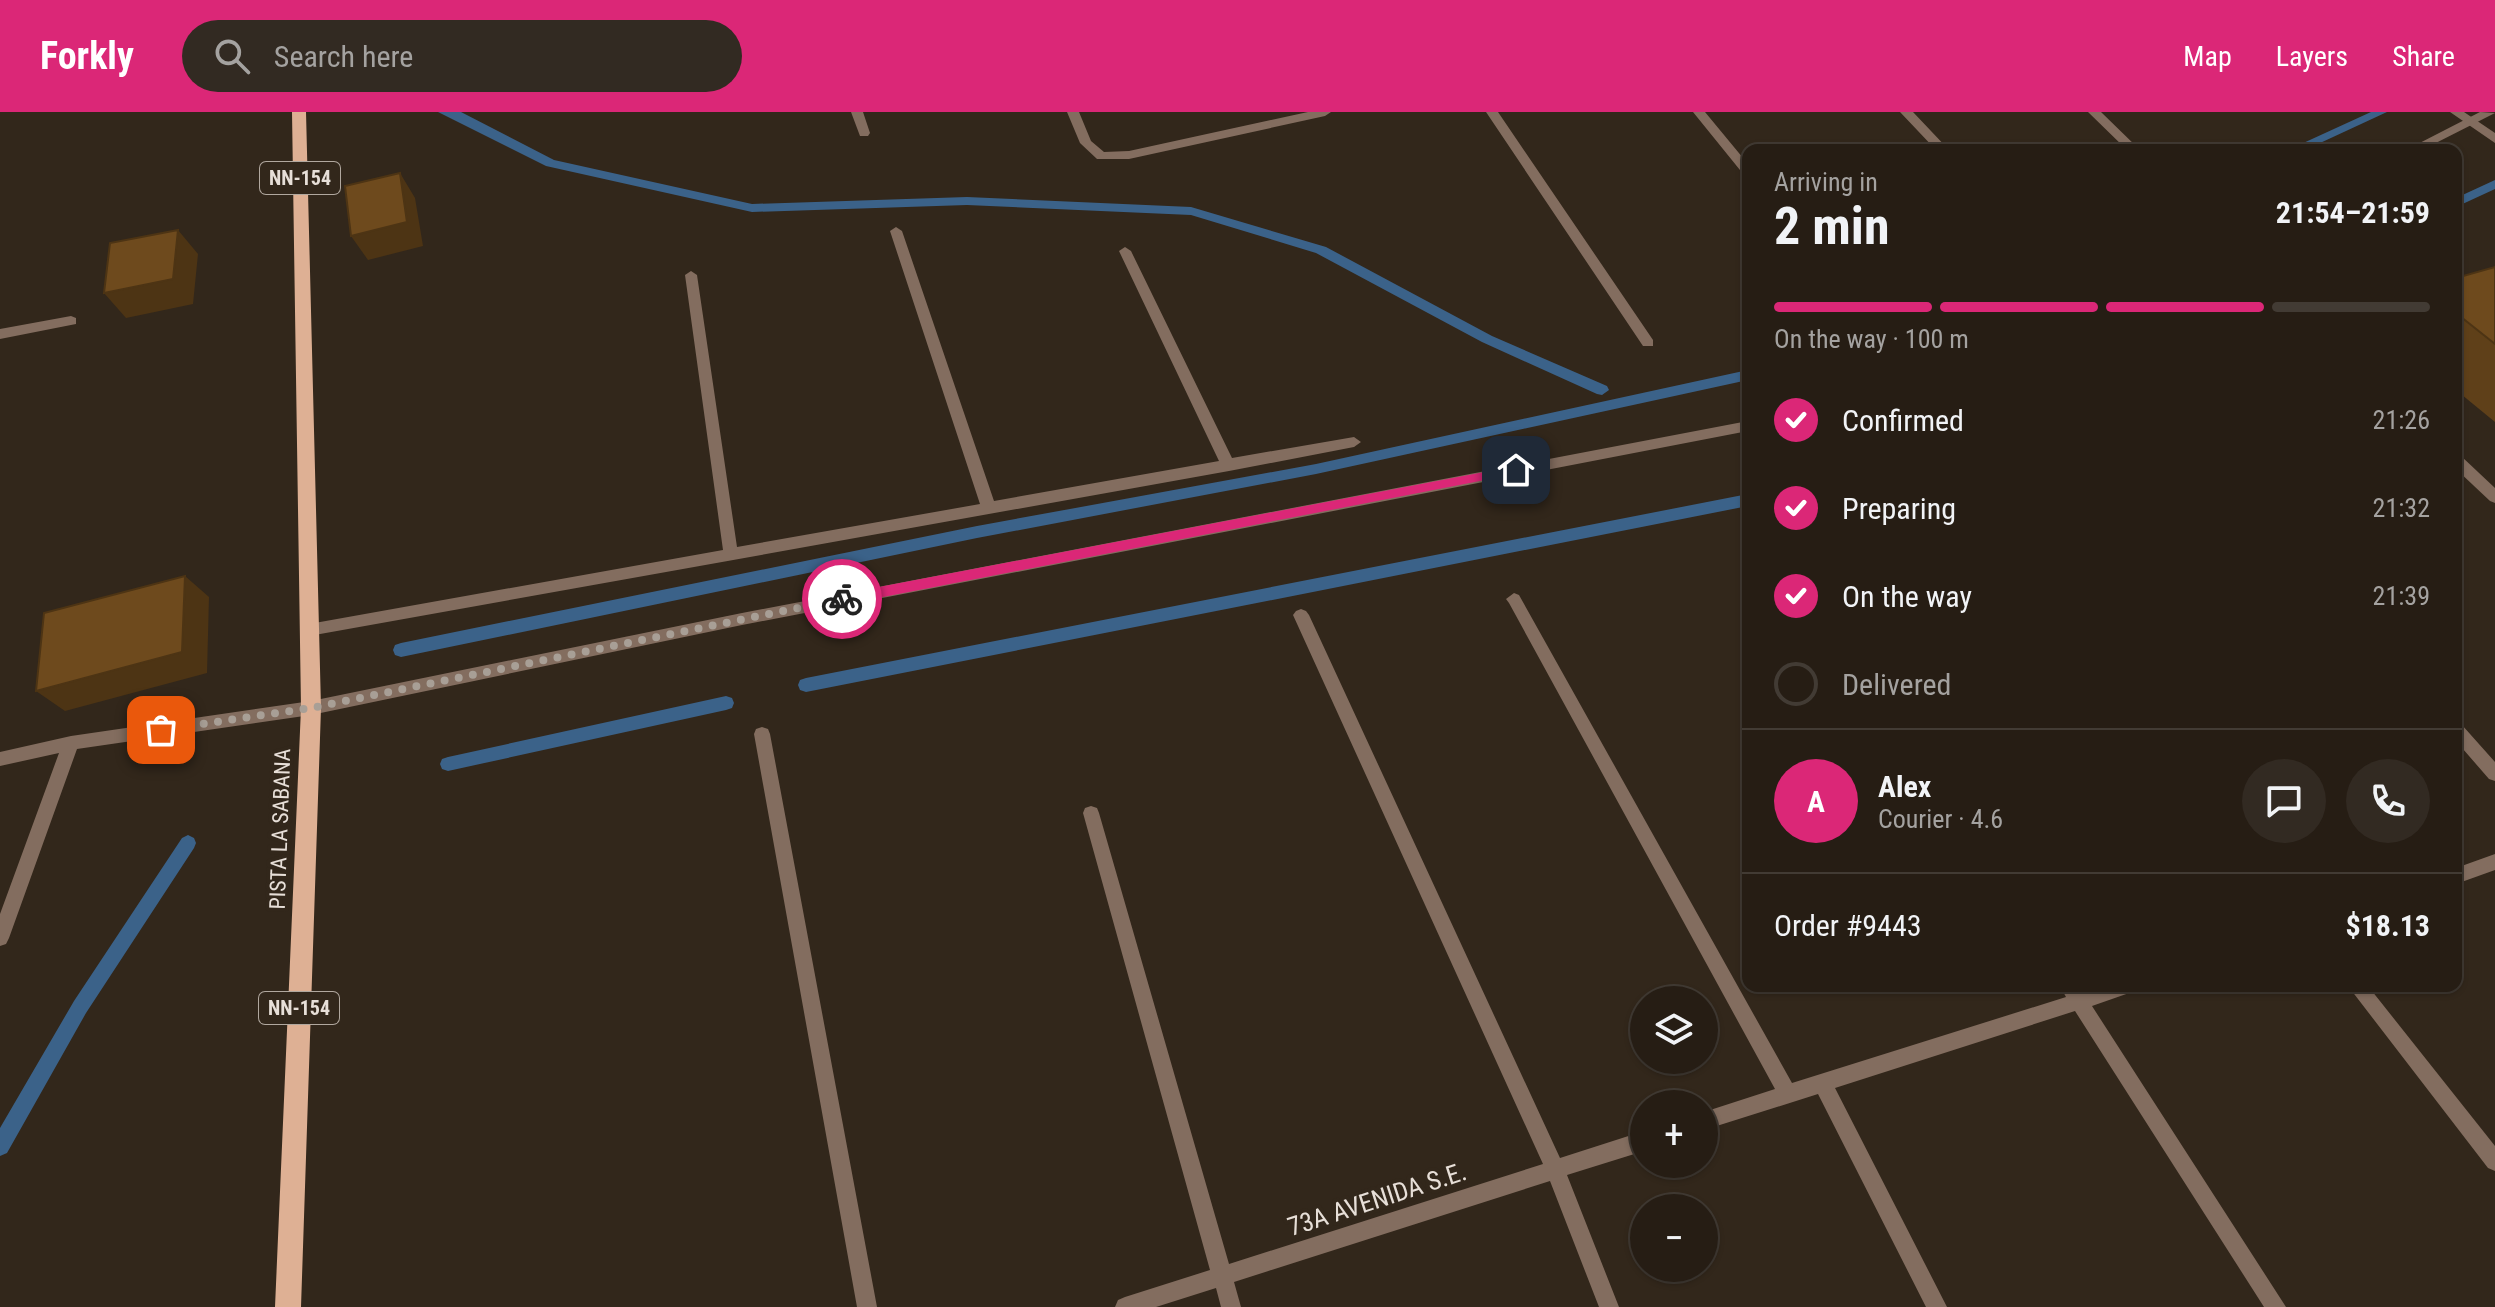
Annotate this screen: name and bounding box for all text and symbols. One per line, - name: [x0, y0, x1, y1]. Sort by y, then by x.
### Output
- search box: [182, 20, 742, 92]
- text: Forkly: [40, 34, 134, 78]
- icon: search: [210, 34, 254, 78]
- text: Search here: [274, 39, 413, 74]
- text: Map: [2183, 40, 2232, 73]
- text: Layers: [2276, 40, 2348, 73]
- text: Share: [2392, 40, 2455, 73]
- road number: NN-154: [260, 162, 340, 194]
- text: Arriving in: [1774, 167, 1878, 197]
- text: 21:54–21:59: [2276, 195, 2430, 230]
- text: 2 min: [1774, 196, 1890, 257]
- text: On the way · 100 m: [1774, 324, 1969, 354]
- icon: check: [1774, 398, 1818, 442]
- text: Confirmed: [1842, 403, 1964, 438]
- text: 21:26: [2373, 405, 2430, 435]
- pin: [1482, 436, 1550, 504]
- icon: home: [1494, 448, 1538, 492]
- icon: check: [1774, 486, 1818, 530]
- text: Preparing: [1842, 491, 1956, 526]
- text: 21:32: [2373, 493, 2430, 523]
- courier: [802, 559, 882, 639]
- icon: check: [1774, 574, 1818, 618]
- icon: bike: [820, 577, 864, 621]
- text: On the way: [1842, 579, 1972, 614]
- text: 21:39: [2373, 581, 2430, 611]
- text: Delivered: [1842, 667, 1951, 702]
- pin: [127, 696, 195, 764]
- icon: bag: [139, 708, 183, 752]
- street label: PISTA LA SABANA: [265, 748, 295, 910]
- button: chat: [2242, 759, 2326, 843]
- button: phone: [2346, 759, 2430, 843]
- text: Alex: [1878, 769, 1931, 804]
- text: A: [1807, 784, 1825, 819]
- text: Courier · 4.6: [1878, 804, 2003, 834]
- text: Order #9443: [1774, 908, 1922, 943]
- text: $18.13: [2345, 908, 2430, 943]
- map controls: [1630, 986, 1718, 1282]
- button: layers: [1630, 986, 1718, 1074]
- road number: NN-154: [259, 992, 339, 1024]
- button: +: [1630, 1090, 1718, 1178]
- street label: 73A AVENIDA S.E.: [1284, 1156, 1470, 1242]
- button: −: [1630, 1194, 1718, 1282]

